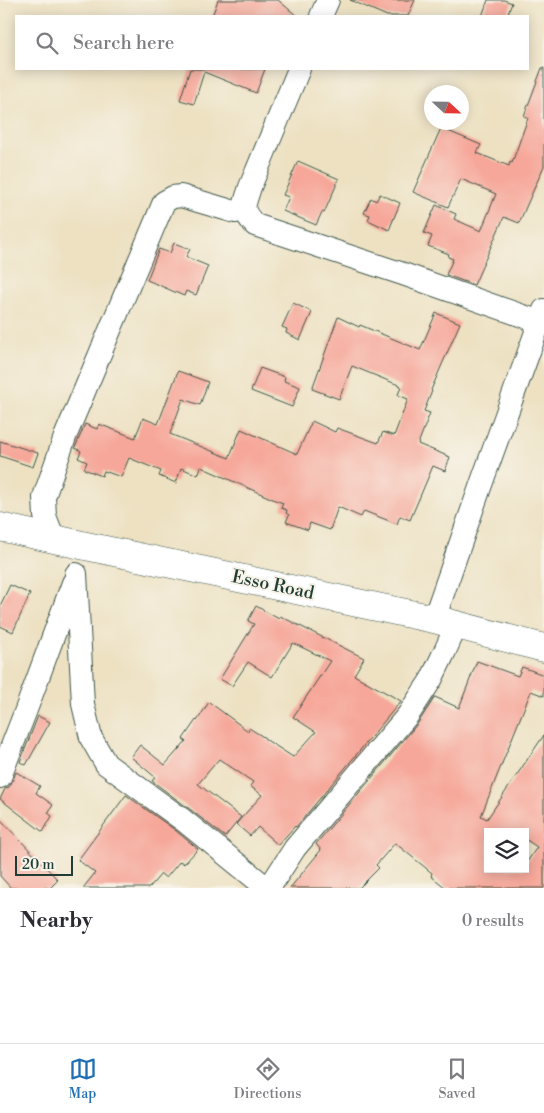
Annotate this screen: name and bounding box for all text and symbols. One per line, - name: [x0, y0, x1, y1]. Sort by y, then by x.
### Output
- search box: [15, 15, 529, 70]
- icon: search: [33, 29, 61, 57]
- text: Search here: [73, 31, 174, 55]
- north arrow: [424, 85, 469, 130]
- street label: Esso Road: [230, 565, 317, 605]
- map controls: [484, 828, 529, 873]
- button: layers: [484, 828, 529, 873]
- scale bar: [15, 853, 72, 876]
- text: 20 m: [22, 856, 54, 874]
- text: Nearby: [20, 908, 93, 934]
- text: 0 results: [462, 911, 524, 931]
- tab: Map: [69, 1055, 97, 1103]
- tab: Directions: [234, 1055, 301, 1103]
- tab: Saved: [439, 1055, 475, 1103]

